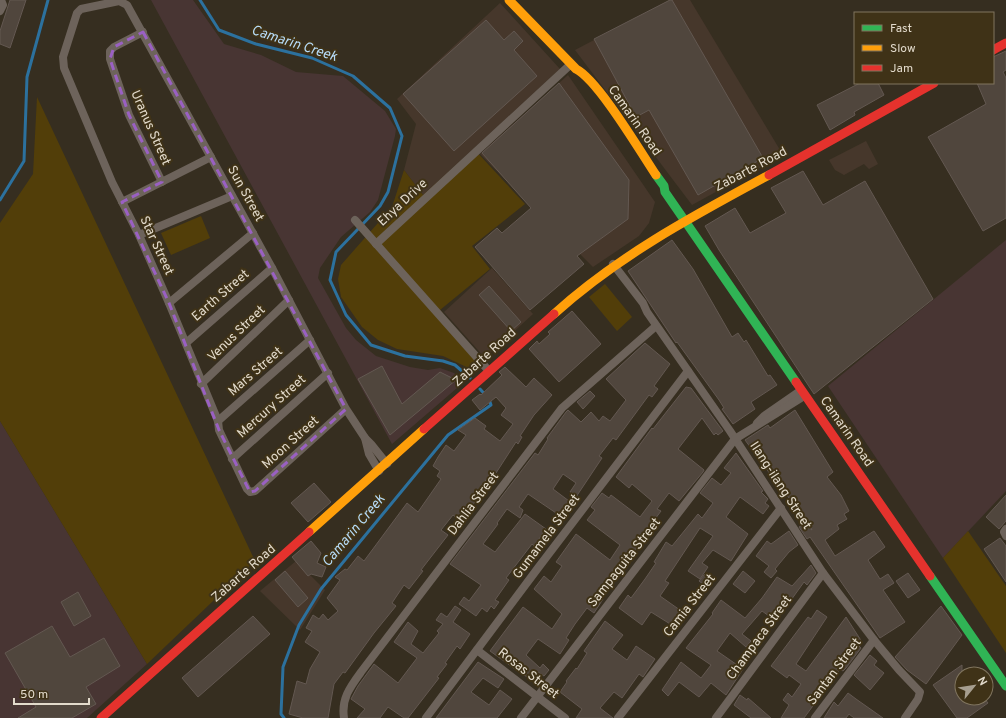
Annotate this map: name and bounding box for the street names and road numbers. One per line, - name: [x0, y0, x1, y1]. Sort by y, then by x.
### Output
- street label: Camarin Road: [604, 83, 664, 159]
- street label: Uranus Street: [126, 88, 174, 168]
- street label: Zabarte Road: [712, 144, 790, 196]
- street label: Sun Street: [223, 163, 267, 225]
- street label: Ehya Drive: [375, 176, 431, 230]
- street label: Star Street: [135, 214, 177, 278]
- street label: Earth Street: [189, 267, 253, 325]
- street label: Venus Street: [205, 303, 269, 365]
- street label: Zabarte Road: [450, 325, 520, 391]
- street label: Mars Street: [225, 344, 287, 400]
- street label: Mercury Street: [234, 372, 310, 442]
- street label: Camarin Road: [816, 394, 876, 470]
- street label: Moon Street: [259, 413, 323, 473]
- street label: Ilang-ilang Street: [746, 439, 814, 533]
- street label: Dahlia Street: [445, 469, 503, 539]
- street label: Gumamela Street: [510, 491, 584, 582]
- street label: Sampaguita Street: [585, 515, 665, 611]
- street label: Zabarte Road: [209, 542, 279, 606]
- street label: Camia Street: [660, 571, 720, 641]
- street label: Champaca Street: [724, 593, 796, 683]
- street label: Santan Street: [805, 635, 865, 709]
- street label: Rosas Street: [494, 645, 562, 703]

